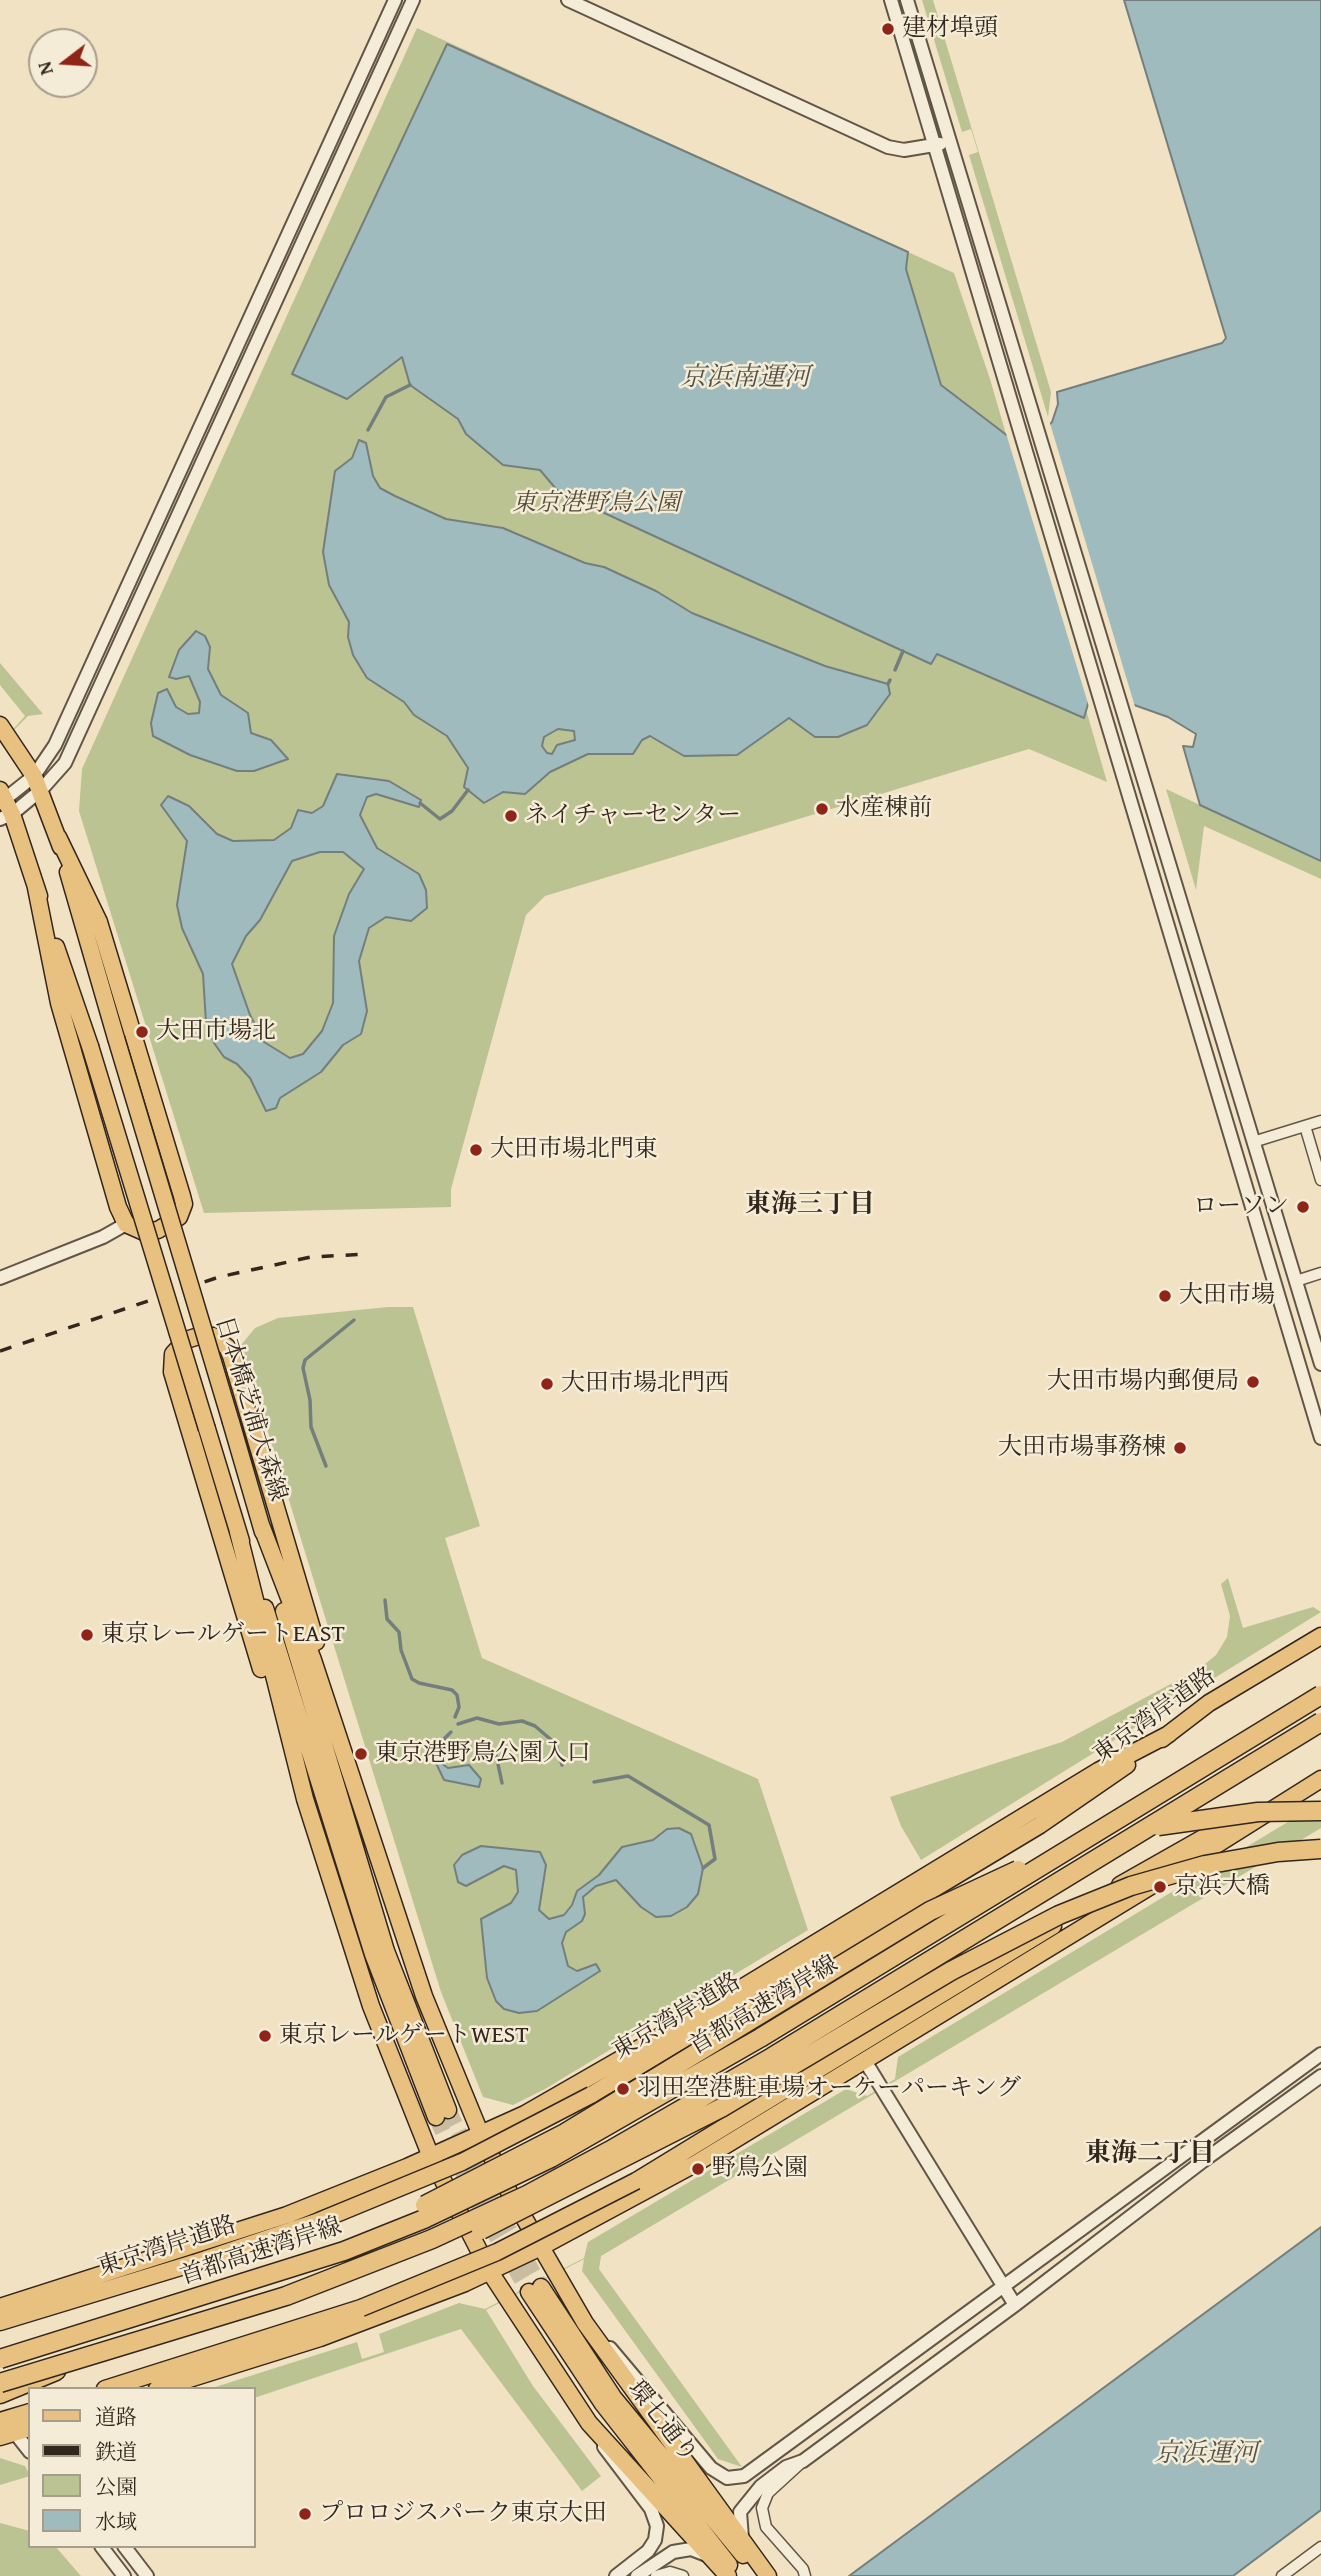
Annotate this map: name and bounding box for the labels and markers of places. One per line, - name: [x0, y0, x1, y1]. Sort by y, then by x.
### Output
- place label: 建材埠頭: [902, 15, 998, 43]
- marker: 建材埠頭: [880, 21, 896, 37]
- place label: 水産棟前: [836, 795, 932, 823]
- marker: 水産棟前: [814, 801, 830, 817]
- place label: ネイチャーセンター: [525, 802, 741, 830]
- marker: ネイチャーセンター: [503, 808, 519, 824]
- place label: 大田市場北: [156, 1018, 276, 1046]
- marker: 大田市場北: [134, 1024, 150, 1040]
- place label: 大田市場北門東: [490, 1136, 658, 1164]
- marker: 大田市場北門東: [468, 1142, 484, 1158]
- place label: ローソン: [1193, 1193, 1289, 1221]
- marker: ローソン: [1295, 1199, 1311, 1215]
- place label: 大田市場: [1179, 1282, 1275, 1310]
- marker: 大田市場: [1157, 1288, 1173, 1304]
- place label: 大田市場内郵便局: [1047, 1368, 1239, 1396]
- place label: 大田市場北門西: [561, 1370, 729, 1398]
- marker: 大田市場内郵便局: [1245, 1374, 1261, 1390]
- marker: 大田市場北門西: [539, 1376, 555, 1392]
- place label: 大田市場事務棟: [998, 1434, 1166, 1462]
- marker: 大田市場事務棟: [1172, 1440, 1188, 1456]
- place label: 東京レールゲートEAST: [101, 1621, 345, 1649]
- marker: 東京レールゲートEAST: [79, 1627, 95, 1643]
- place label: 東京港野鳥公園入口: [375, 1740, 591, 1768]
- marker: 東京港野鳥公園入口: [353, 1746, 369, 1762]
- place label: 京浜大橋: [1174, 1873, 1270, 1901]
- marker: 京浜大橋: [1152, 1879, 1168, 1895]
- place label: 東京レールゲートWEST: [279, 2022, 529, 2050]
- marker: 東京レールゲートWEST: [257, 2028, 273, 2044]
- place label: 羽田空港駐車場オーケーパーキング: [637, 2075, 1021, 2103]
- marker: 羽田空港駐車場オーケーパーキング: [615, 2081, 631, 2097]
- place label: 野鳥公園: [712, 2155, 808, 2183]
- marker: 野鳥公園: [690, 2161, 706, 2177]
- place label: プロロジスパーク東京大田: [319, 2500, 607, 2528]
- marker: プロロジスパーク東京大田: [297, 2506, 313, 2522]

